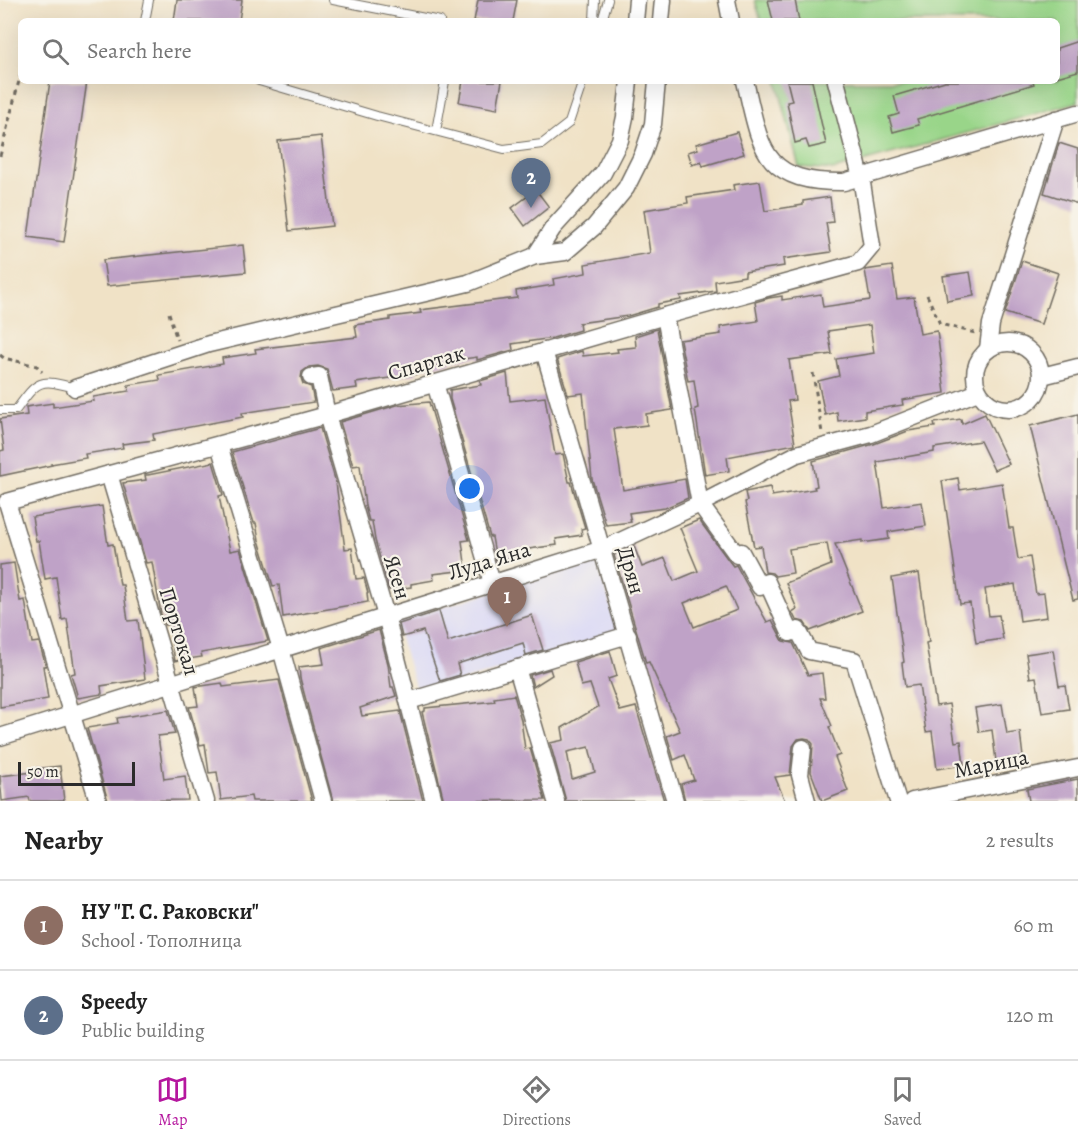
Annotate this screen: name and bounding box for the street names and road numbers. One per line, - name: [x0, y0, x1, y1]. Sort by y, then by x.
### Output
- street label: Спартак: [384, 338, 468, 388]
- street label: Луда Яна: [444, 534, 535, 588]
- street label: Дрян: [610, 543, 652, 598]
- street label: Ясен: [376, 551, 418, 603]
- street label: Портокал: [151, 583, 207, 679]
- street label: Марица: [951, 742, 1032, 786]

